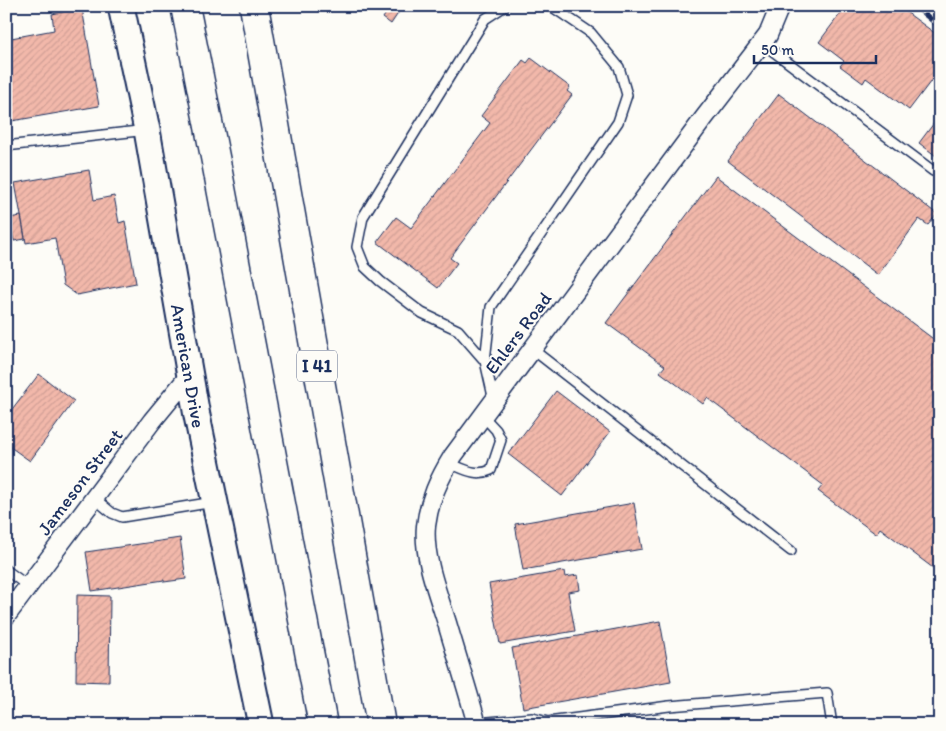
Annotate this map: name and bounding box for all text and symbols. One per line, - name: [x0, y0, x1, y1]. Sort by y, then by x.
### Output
- scale bar: [754, 32, 876, 64]
- text: 50 m: [761, 41, 794, 59]
- street label: Ehlers Road: [480, 288, 556, 378]
- street label: American Drive: [166, 302, 210, 430]
- road number: I 41: [297, 351, 337, 382]
- street label: Jameson Street: [33, 424, 127, 540]

